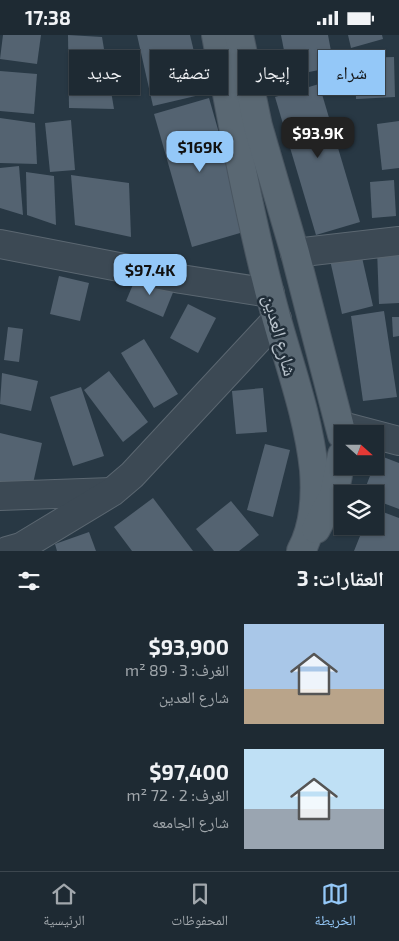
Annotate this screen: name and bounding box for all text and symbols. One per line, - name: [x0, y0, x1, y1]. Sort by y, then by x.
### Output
- text: 17:38: [25, 6, 71, 29]
- chip: جديد: [69, 50, 140, 95]
- chip: تصفية: [150, 50, 228, 95]
- chip: إيجار: [238, 50, 308, 95]
- chip: شراء: [318, 50, 385, 95]
- pin: $93.9K: [277, 117, 359, 159]
- text: $93.9K: [292, 123, 344, 142]
- pin: $169K: [165, 131, 235, 173]
- text: $169K: [177, 137, 223, 156]
- pin: $97.4K: [109, 253, 191, 296]
- text: $97.4K: [125, 260, 175, 279]
- street label: شارع العدين: [258, 292, 303, 379]
- north arrow: [334, 425, 384, 475]
- map controls: [334, 425, 384, 535]
- button: layers: [334, 485, 384, 535]
- text: العقارات: 3: [297, 565, 384, 590]
- icon: filters: [15, 567, 43, 595]
- text: $93,900: [149, 634, 229, 659]
- icon: home: [284, 644, 344, 704]
- text: الغرف: 3 · 89 m²: [125, 660, 229, 679]
- text: شارع العدين: [159, 687, 229, 706]
- text: $97,400: [149, 759, 229, 784]
- icon: home: [284, 769, 344, 829]
- text: الغرف: 2 · 72 m²: [126, 785, 229, 804]
- text: شارع الجامعه: [152, 812, 229, 831]
- tab: الرئيسية: [43, 880, 85, 934]
- tab: المحفوظات: [171, 880, 228, 934]
- tab: الخريطة: [315, 880, 356, 934]

